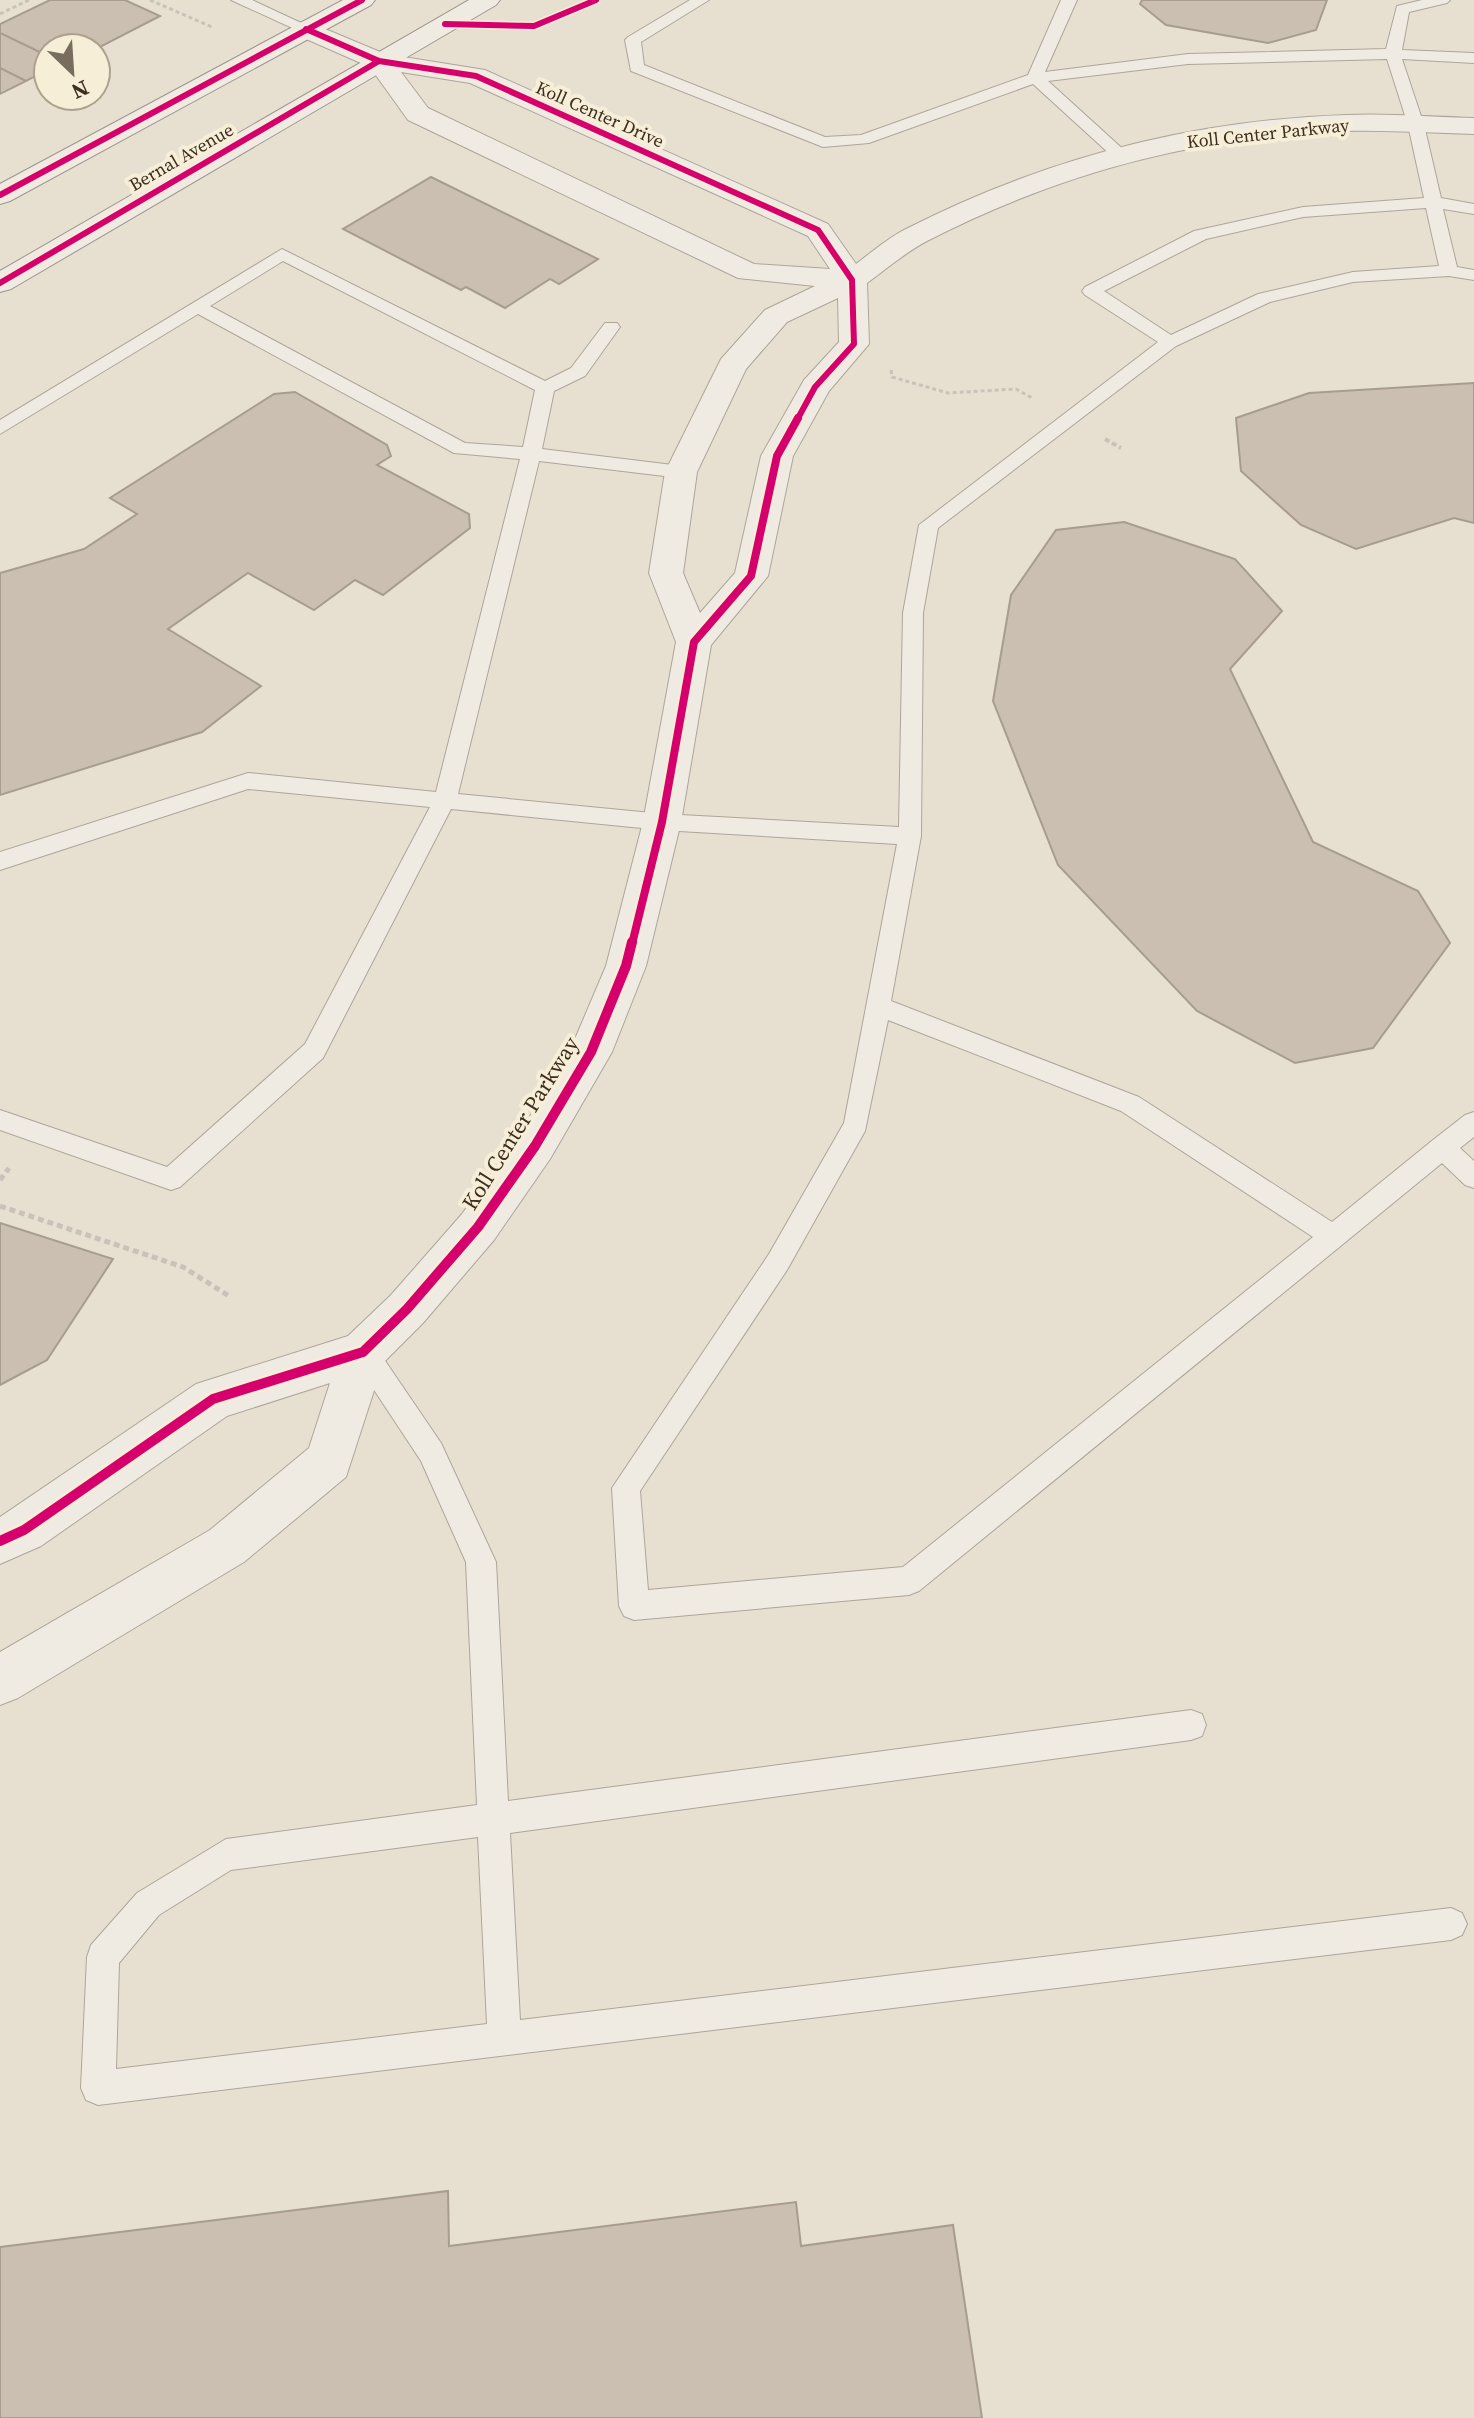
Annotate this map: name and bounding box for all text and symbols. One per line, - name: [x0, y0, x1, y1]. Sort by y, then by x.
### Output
- north arrow: [32, 32, 112, 112]
- text: N: [67, 73, 94, 107]
- street label: Koll Center Drive: [532, 75, 668, 153]
- street label: Koll Center Parkway: [1186, 112, 1351, 154]
- street label: Bernal Avenue: [124, 117, 238, 197]
- street label: Koll Center Parkway: [454, 1030, 586, 1215]

